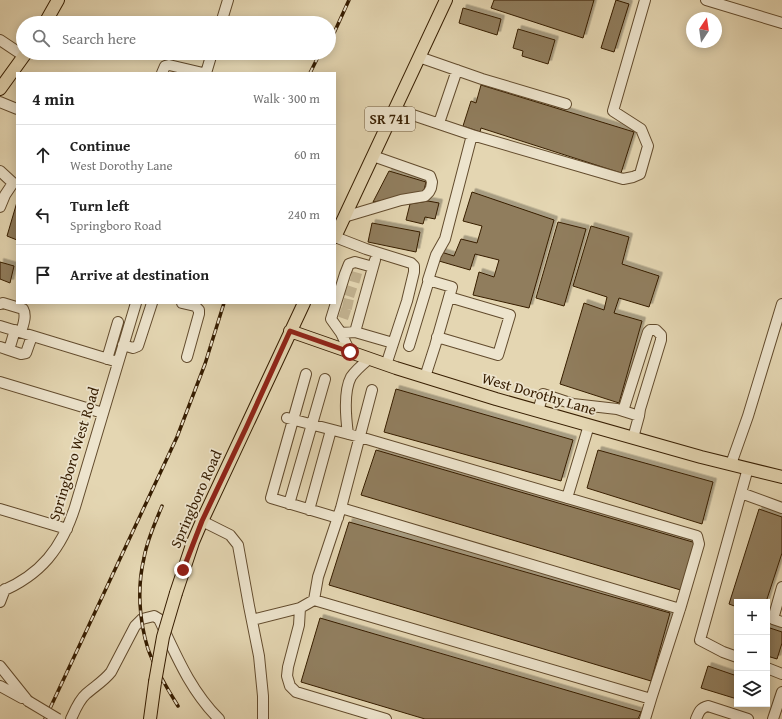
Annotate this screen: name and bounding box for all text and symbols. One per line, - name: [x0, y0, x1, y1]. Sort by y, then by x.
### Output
- north arrow: [686, 12, 722, 48]
- search box: [16, 16, 336, 60]
- icon: search: [30, 27, 52, 49]
- text: Search here: [62, 28, 136, 49]
- text: 4 min: [32, 86, 74, 111]
- text: Walk · 300 m: [253, 89, 320, 108]
- road number: SR 741: [365, 107, 415, 131]
- text: Continue: [70, 135, 131, 156]
- icon: ahead: [32, 144, 54, 166]
- text: 60 m: [294, 145, 320, 164]
- text: West Dorothy Lane: [70, 156, 173, 175]
- text: Turn left: [70, 195, 129, 216]
- icon: left: [32, 204, 54, 226]
- text: 240 m: [288, 205, 320, 224]
- text: Springboro Road: [70, 216, 161, 235]
- icon: arrive: [32, 264, 54, 286]
- text: Arrive at destination: [70, 264, 209, 285]
- route start: [341, 343, 359, 361]
- street label: West Dorothy Lane: [479, 367, 599, 420]
- street label: Springboro West Road: [43, 384, 104, 523]
- street label: Springboro Road: [165, 446, 227, 551]
- route end: [174, 561, 192, 579]
- map controls: [734, 599, 770, 707]
- button: +: [734, 599, 770, 635]
- button: −: [734, 635, 770, 671]
- button: layers: [734, 671, 770, 707]

